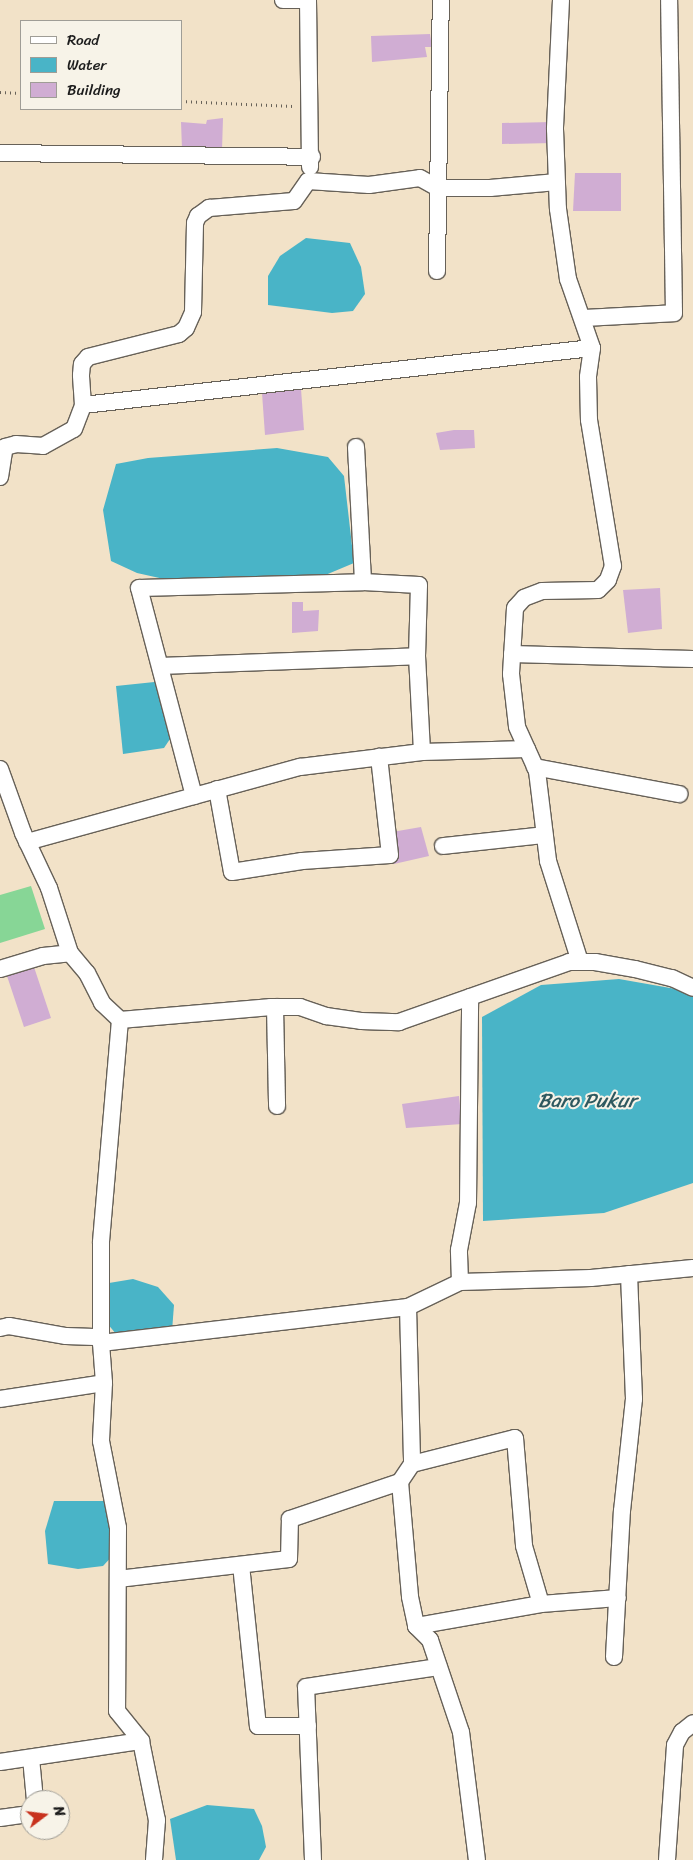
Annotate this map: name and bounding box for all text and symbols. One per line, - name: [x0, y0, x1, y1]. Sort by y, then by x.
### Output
- legend: [20, 20, 182, 110]
- text: Road: [67, 27, 99, 53]
- text: Water: [67, 52, 107, 78]
- text: Building: [67, 77, 121, 103]
- water label: Baro Pukur: [538, 1088, 636, 1112]
- north arrow: [20, 1790, 70, 1840]
- text: N: [46, 1803, 72, 1819]

